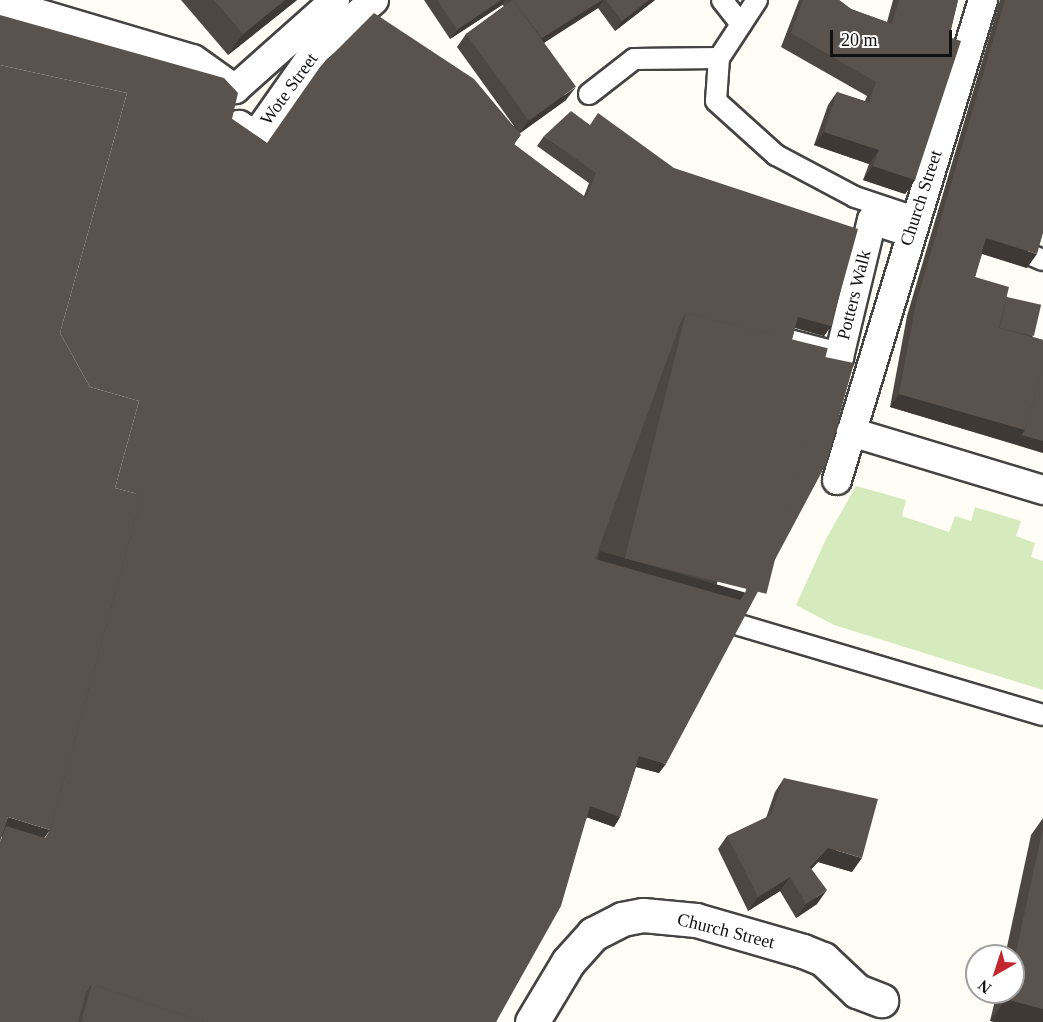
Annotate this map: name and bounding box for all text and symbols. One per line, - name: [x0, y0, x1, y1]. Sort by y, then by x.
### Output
- scale bar: [833, 18, 954, 56]
- text: 20 m: [841, 30, 878, 50]
- street label: Wote Street: [256, 49, 322, 129]
- street label: Church Street: [895, 147, 947, 249]
- street label: Potters Walk: [832, 248, 876, 342]
- street label: Church Street: [675, 908, 777, 954]
- north arrow: [965, 944, 1025, 1004]
- text: N: [975, 977, 994, 997]

